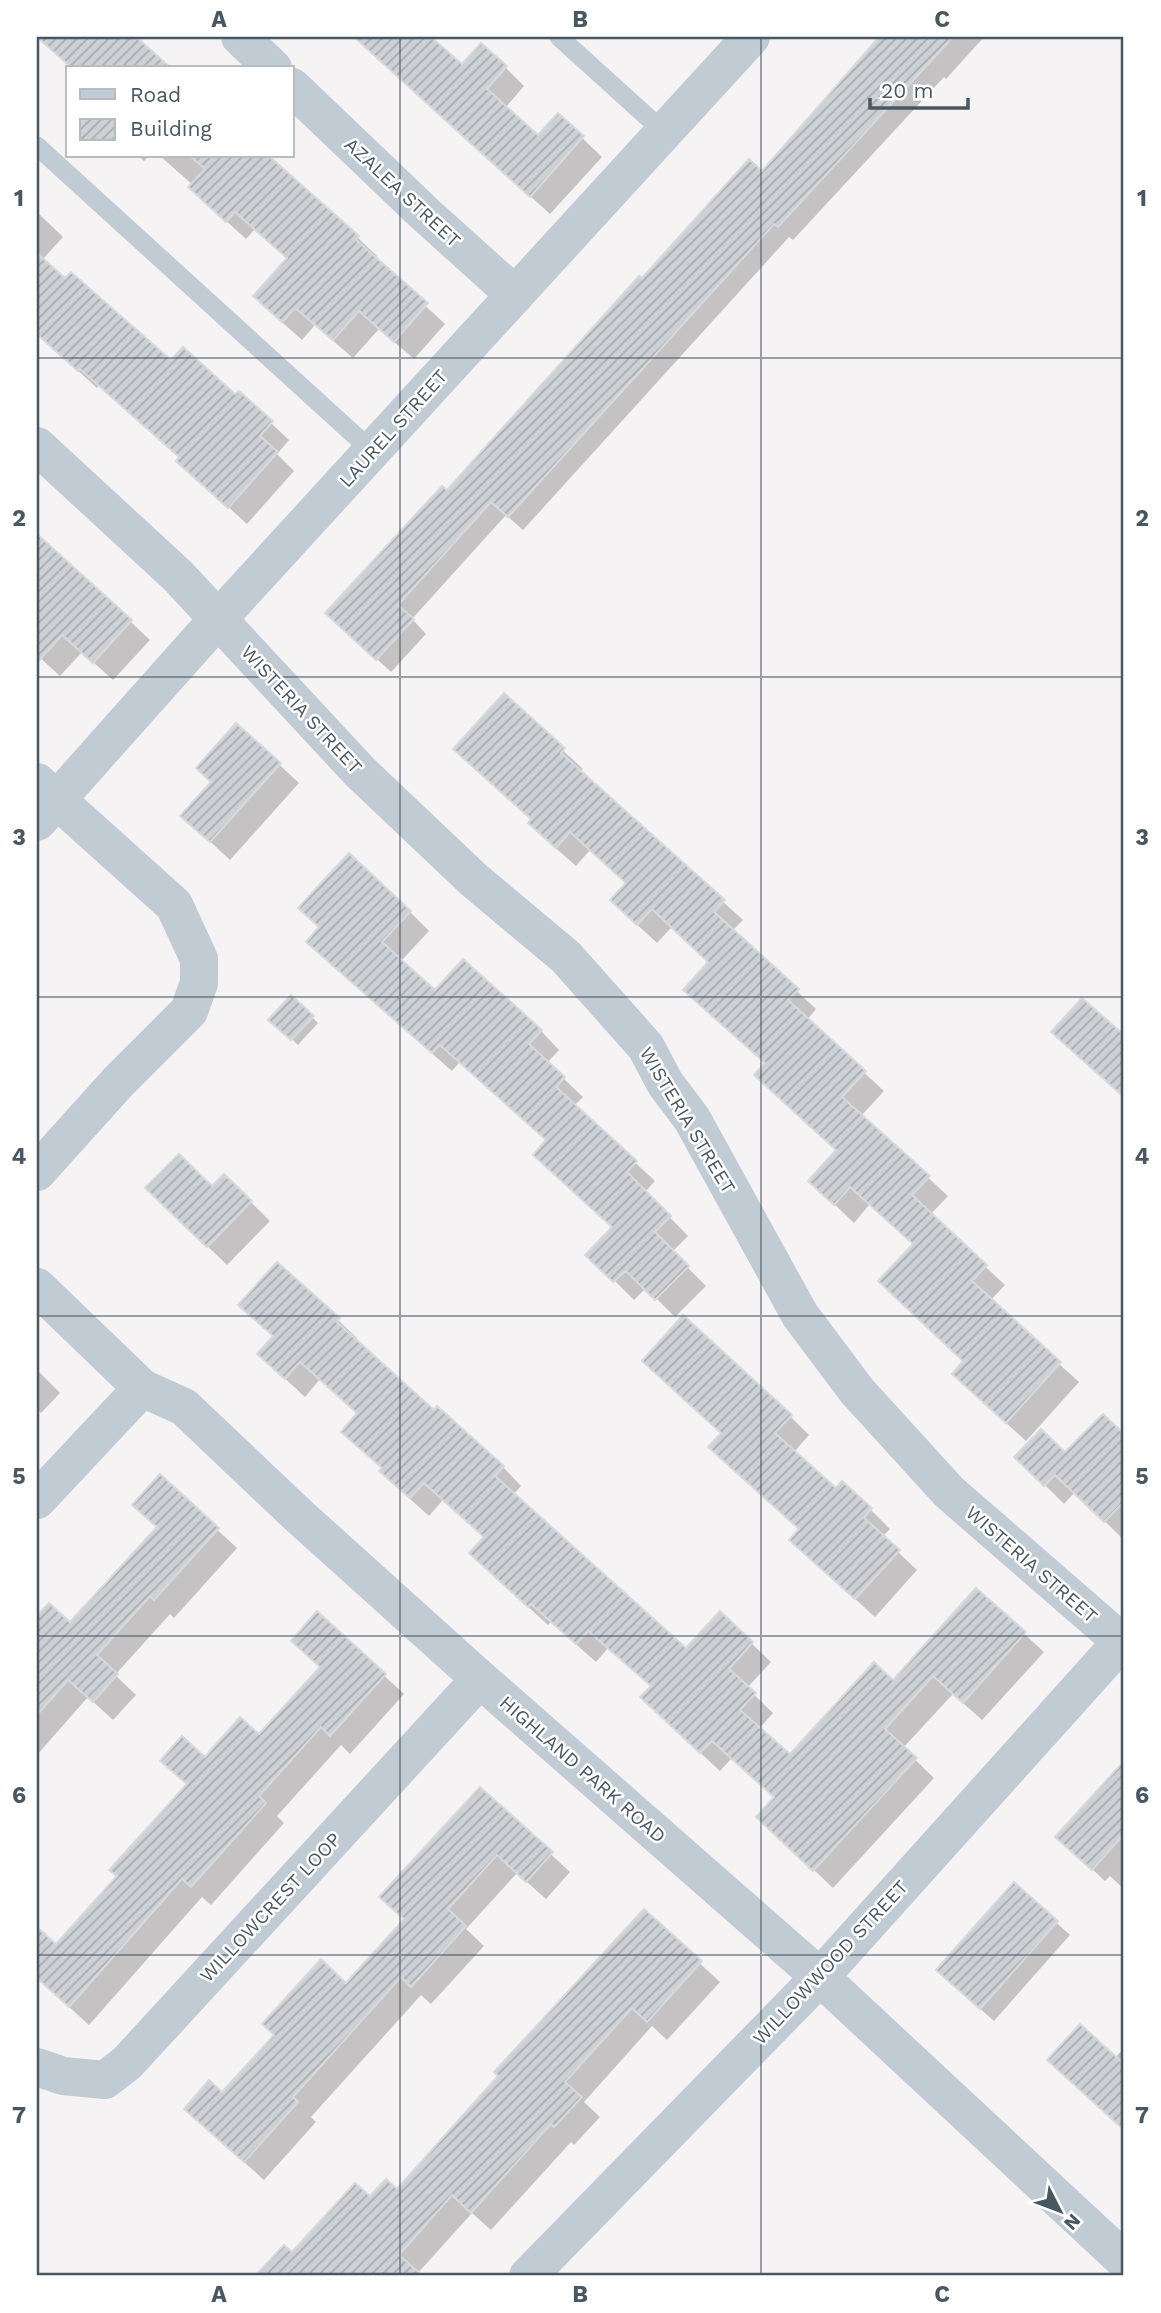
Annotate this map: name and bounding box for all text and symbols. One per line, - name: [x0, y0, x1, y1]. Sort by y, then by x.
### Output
- text: A: [211, 6, 227, 33]
- text: B: [572, 6, 588, 33]
- text: C: [934, 6, 950, 33]
- legend: [66, 66, 294, 158]
- scale bar: [870, 66, 968, 110]
- text: 20 m: [881, 78, 933, 103]
- text: Road: [130, 82, 181, 107]
- text: Building: [130, 116, 212, 141]
- street label: AZALEA STREET: [340, 133, 465, 252]
- text: 1: [14, 185, 24, 212]
- text: 1: [1137, 185, 1147, 212]
- street label: LAUREL STREET: [334, 365, 452, 492]
- text: 2: [12, 505, 26, 532]
- text: 2: [1135, 505, 1149, 532]
- street label: WISTERIA STREET: [236, 640, 367, 778]
- text: 3: [12, 824, 26, 851]
- text: 3: [1135, 824, 1149, 851]
- street label: WISTERIA STREET: [635, 1043, 740, 1198]
- text: 4: [12, 1143, 27, 1170]
- text: 4: [1135, 1143, 1150, 1170]
- text: 5: [12, 1463, 26, 1490]
- text: 5: [1135, 1463, 1149, 1490]
- street label: WISTERIA STREET: [961, 1501, 1102, 1628]
- street label: HIGHLAND PARK ROAD: [495, 1691, 670, 1848]
- text: 6: [12, 1782, 26, 1809]
- text: 6: [1135, 1782, 1149, 1809]
- street label: WILLOWCREST LOOP: [195, 1828, 346, 1987]
- street label: WILLOWWOOD STREET: [748, 1875, 913, 2049]
- text: 7: [12, 2102, 26, 2129]
- text: 7: [1135, 2102, 1149, 2129]
- north arrow: [1024, 2176, 1094, 2246]
- text: N: [1059, 2209, 1086, 2235]
- text: A: [211, 2281, 227, 2308]
- text: B: [572, 2281, 588, 2308]
- text: C: [934, 2281, 950, 2308]

